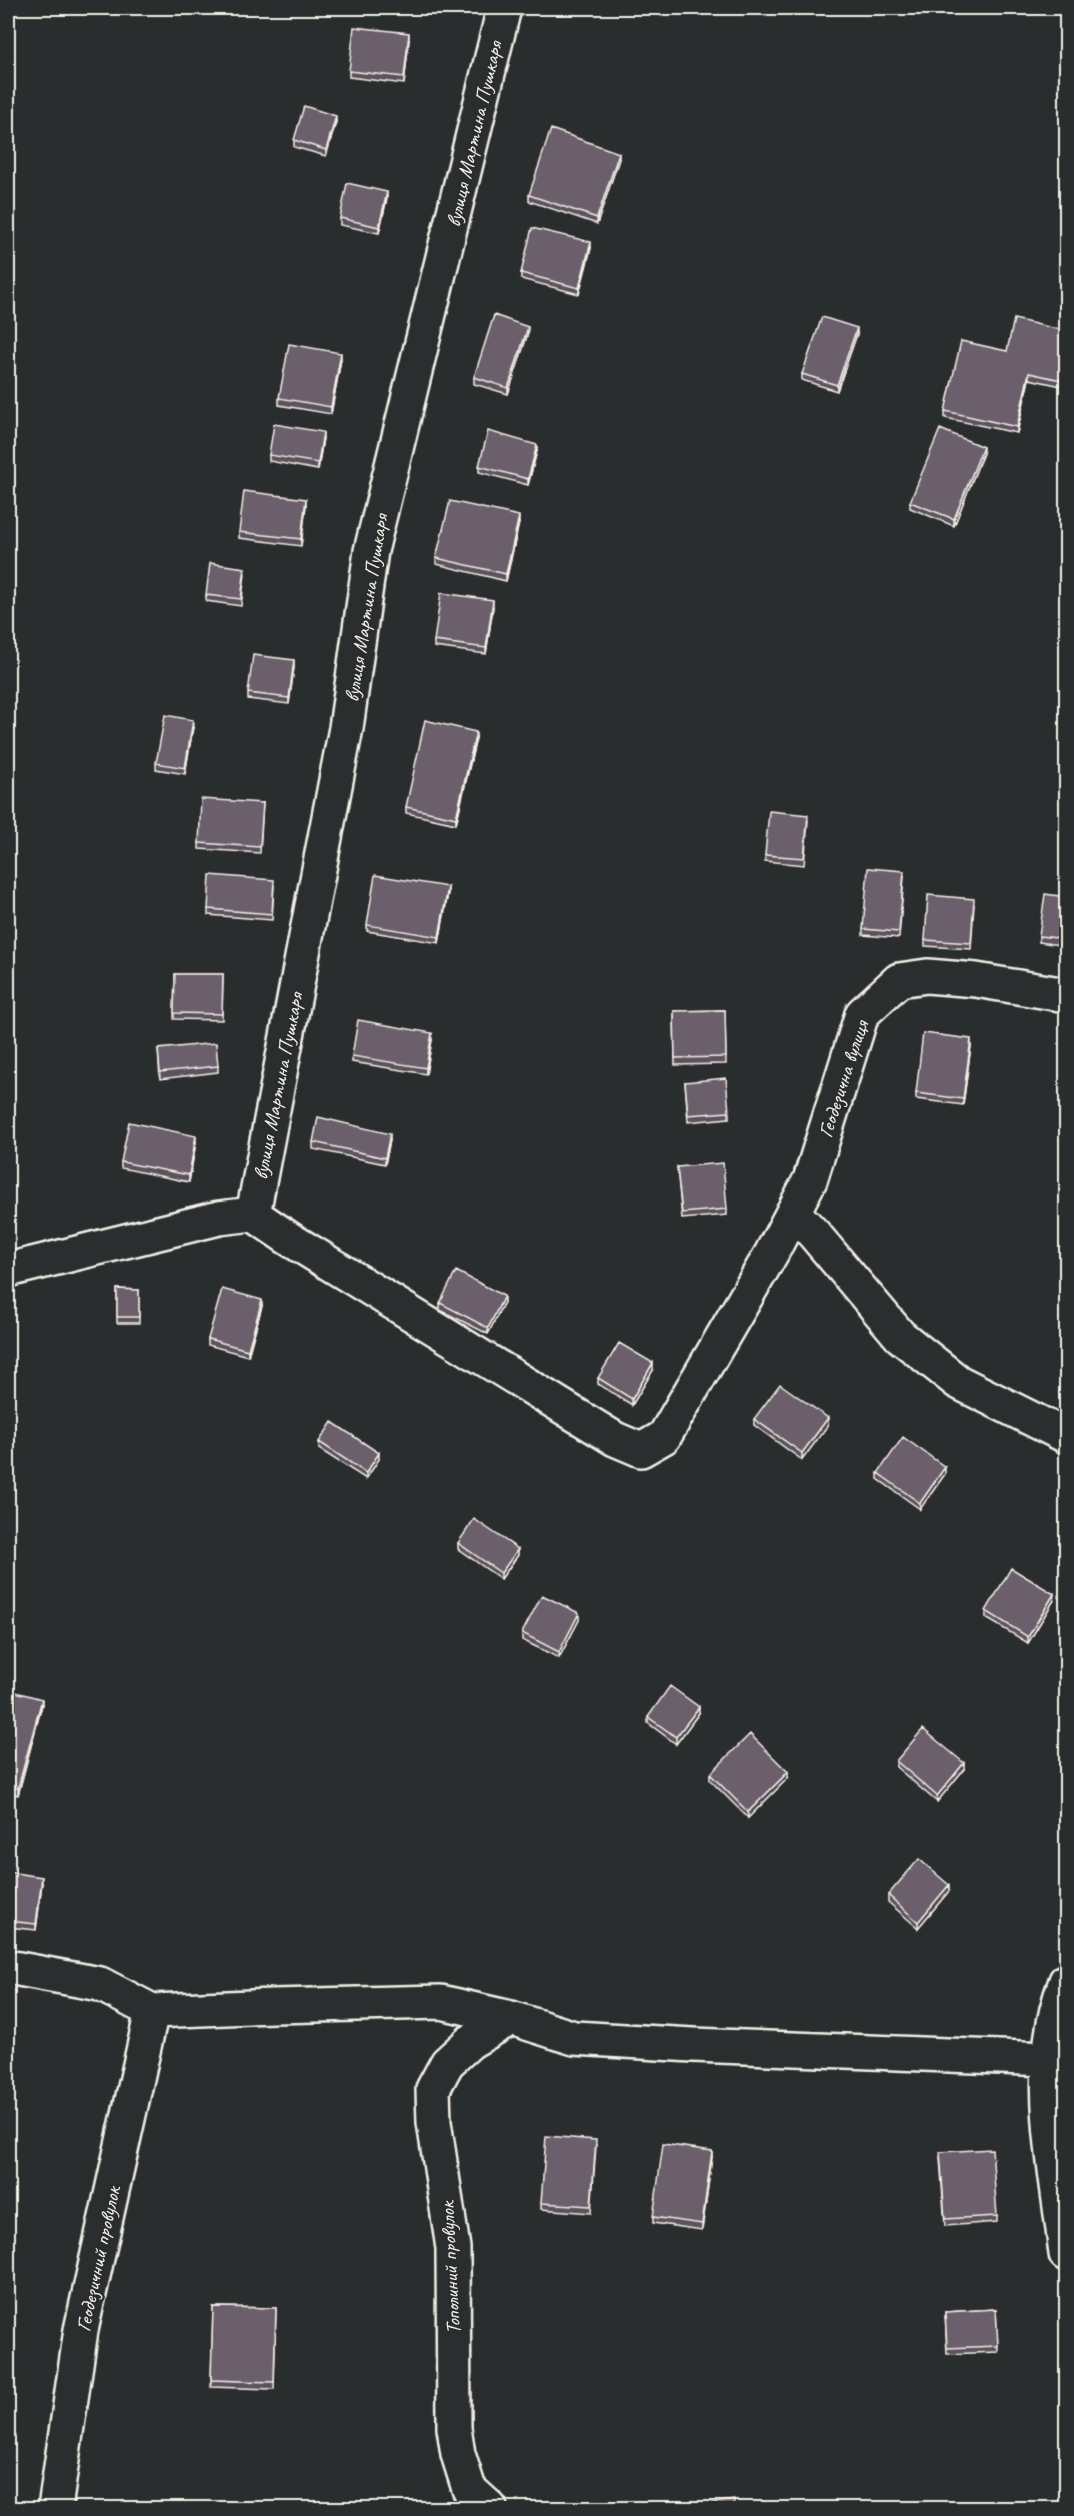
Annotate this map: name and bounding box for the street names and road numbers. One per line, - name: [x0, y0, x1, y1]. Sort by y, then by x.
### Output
- street label: вулиця Мартина Пушкаря: [440, 37, 508, 229]
- street label: вулиця Мартина Пушкаря: [338, 510, 394, 704]
- street label: вулиця Мартина Пушкаря: [247, 989, 309, 1182]
- street label: Геодезична вулиця: [812, 1016, 875, 1141]
- street label: Геодезичний провулок: [70, 2182, 127, 2334]
- street label: Тополиний провулок: [433, 2199, 466, 2335]

